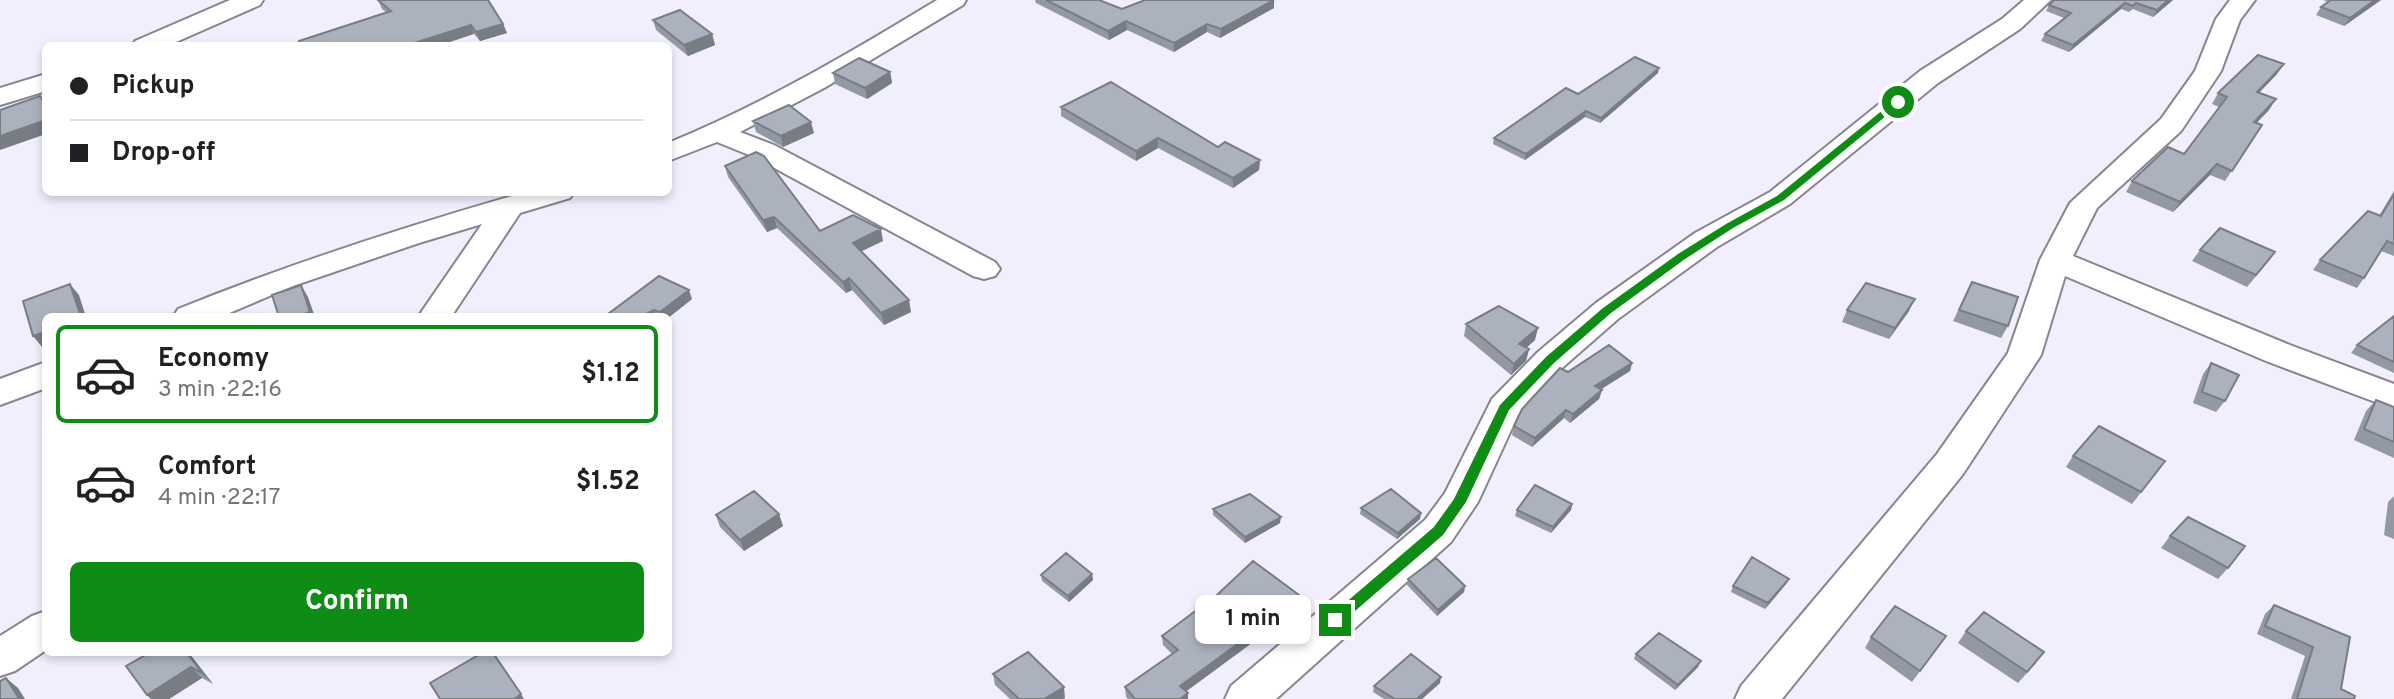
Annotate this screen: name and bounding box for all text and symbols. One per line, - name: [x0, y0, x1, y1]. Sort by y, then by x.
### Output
- text: Pickup: [112, 70, 195, 103]
- route start: [1882, 86, 1914, 118]
- text: Drop-off: [112, 137, 215, 170]
- icon: car: [74, 343, 137, 406]
- text: Economy: [158, 343, 269, 376]
- text: $1.12: [581, 358, 640, 391]
- text: 3 min · 22:16: [158, 376, 282, 405]
- icon: car: [74, 451, 137, 514]
- text: Comfort: [158, 451, 256, 484]
- text: $1.52: [576, 466, 640, 499]
- text: 4 min · 22:17: [158, 484, 281, 513]
- button: Confirm: [70, 562, 644, 642]
- callout: 1 min: [1195, 596, 1310, 644]
- route end: [1319, 604, 1351, 636]
- text: 1 min: [1225, 605, 1281, 634]

